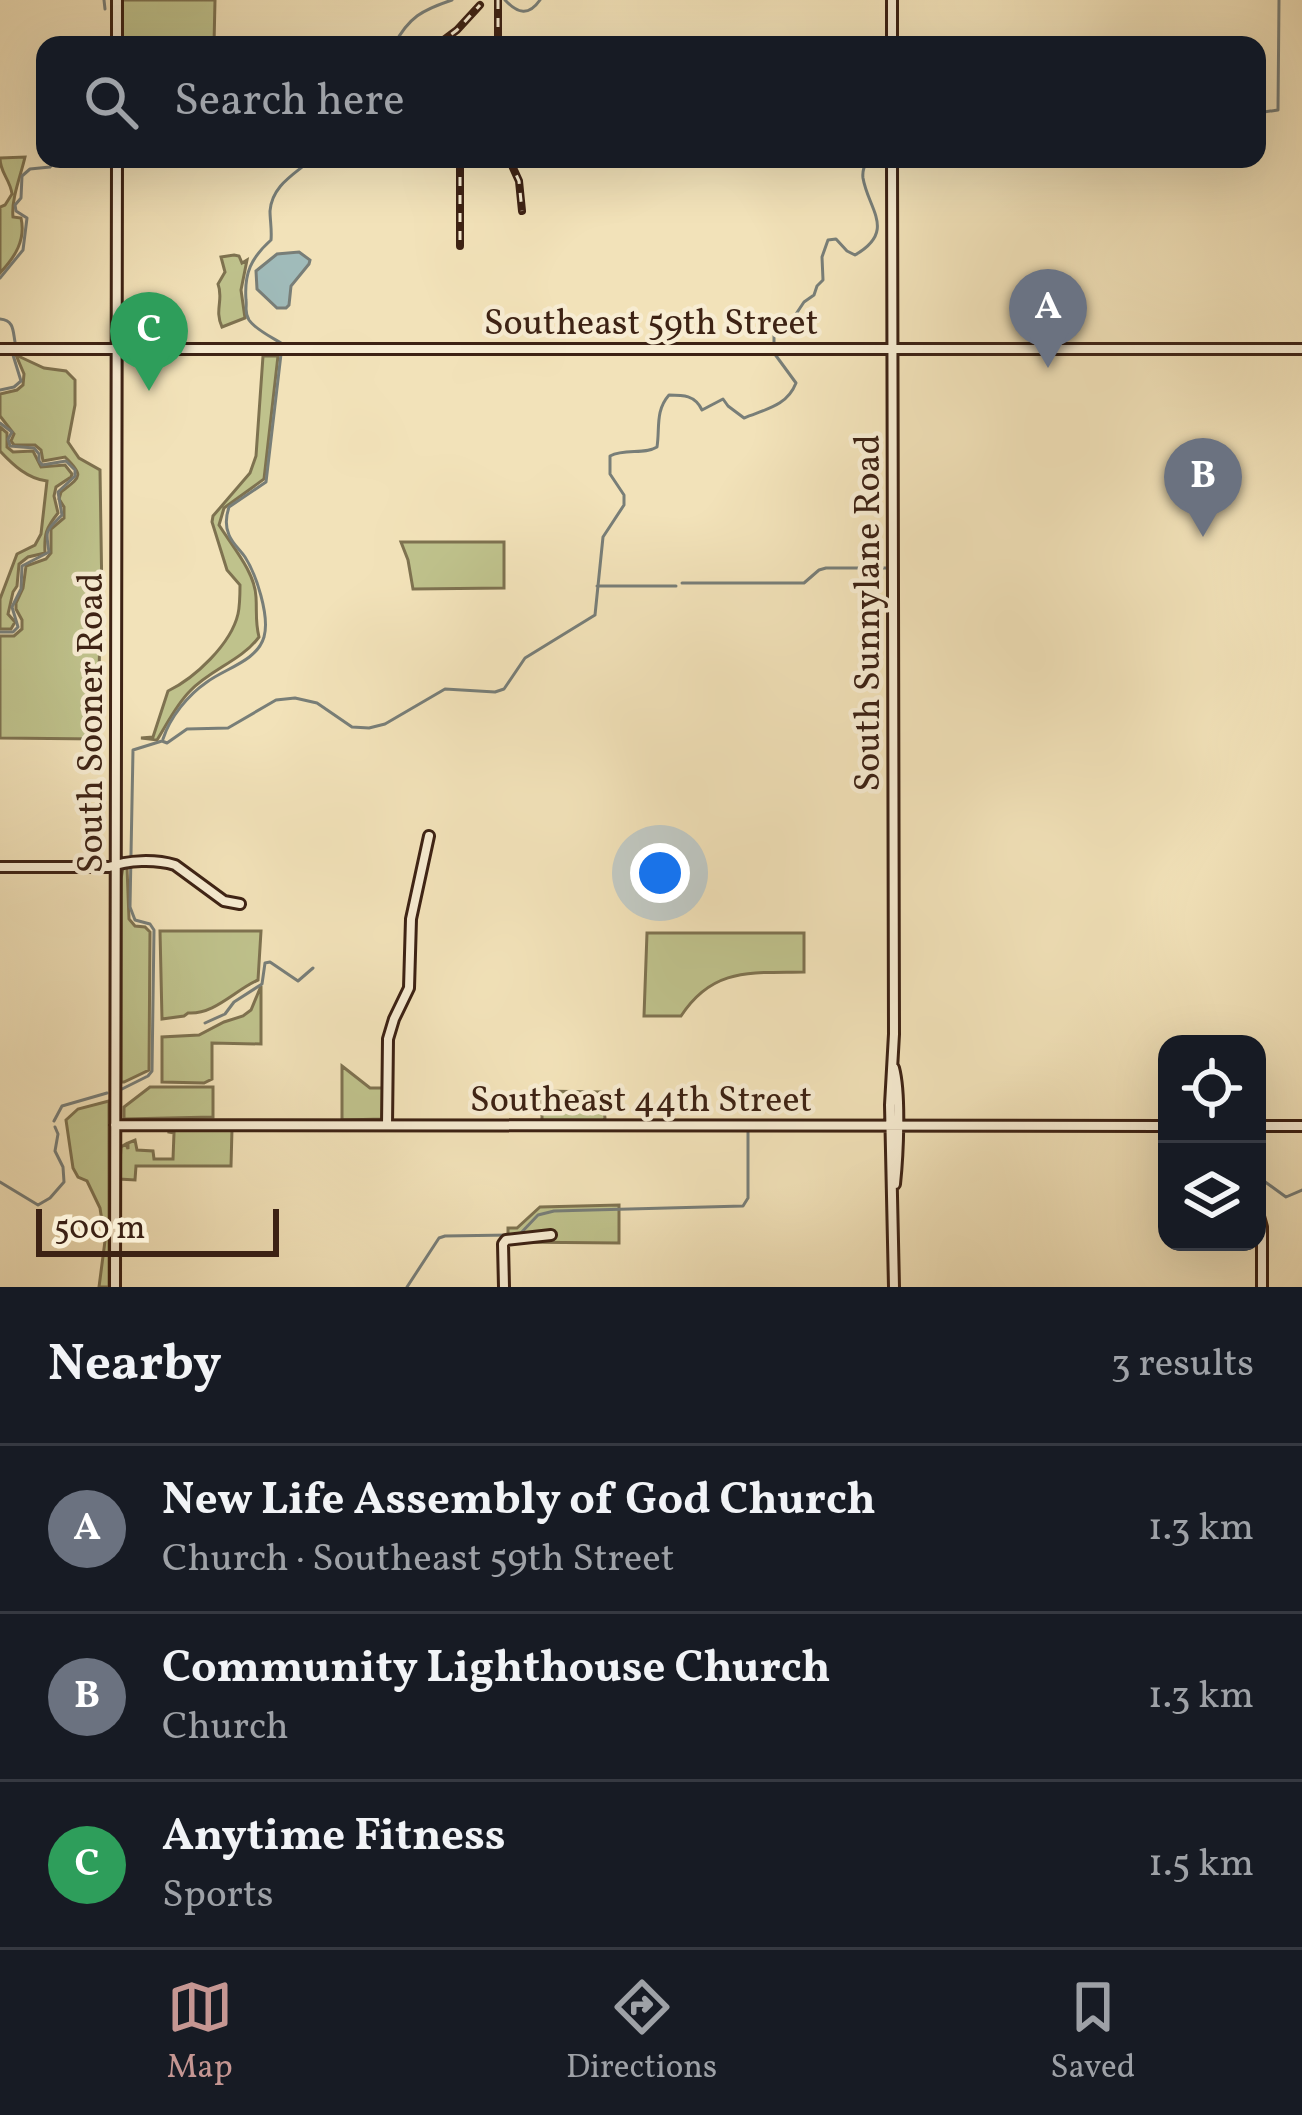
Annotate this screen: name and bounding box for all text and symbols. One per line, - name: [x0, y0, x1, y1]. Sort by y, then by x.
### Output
- search box: [36, 36, 1266, 168]
- icon: search: [78, 69, 144, 135]
- text: Search here: [174, 71, 405, 134]
- pin: A: [1009, 269, 1087, 368]
- pin: C: [110, 292, 188, 391]
- street label: Southeast 59th Street: [484, 300, 818, 350]
- street label: South Sunnylane Road: [845, 434, 895, 792]
- pin: B: [1164, 438, 1242, 537]
- street label: South Sooner Road: [68, 573, 118, 873]
- your location: [630, 843, 690, 903]
- map controls: [1158, 1035, 1266, 1251]
- button: locate: [1158, 1035, 1266, 1143]
- street label: Southeast 44th Street: [470, 1077, 812, 1127]
- button: layers: [1158, 1143, 1266, 1251]
- scale bar: [36, 1203, 279, 1256]
- text: 500 m: [54, 1207, 145, 1253]
- text: Nearby: [48, 1330, 222, 1401]
- text: 3 results: [1111, 1338, 1254, 1392]
- text: New Life Assembly of God Church: [162, 1470, 876, 1533]
- text: A: [73, 1502, 101, 1556]
- text: 1.3 km: [1148, 1502, 1254, 1556]
- text: Church · Southeast 59th Street: [162, 1533, 674, 1587]
- text: Community Lighthouse Church: [162, 1638, 831, 1701]
- text: B: [74, 1670, 100, 1724]
- text: 1.3 km: [1148, 1670, 1254, 1724]
- text: Church: [162, 1701, 289, 1755]
- text: Anytime Fitness: [162, 1806, 506, 1869]
- text: C: [74, 1838, 100, 1892]
- text: 1.5 km: [1148, 1838, 1254, 1892]
- text: Sports: [162, 1869, 273, 1923]
- tab: Map: [167, 1974, 233, 2092]
- tab: Directions: [566, 1974, 717, 2092]
- tab: Saved: [1050, 1974, 1135, 2092]

